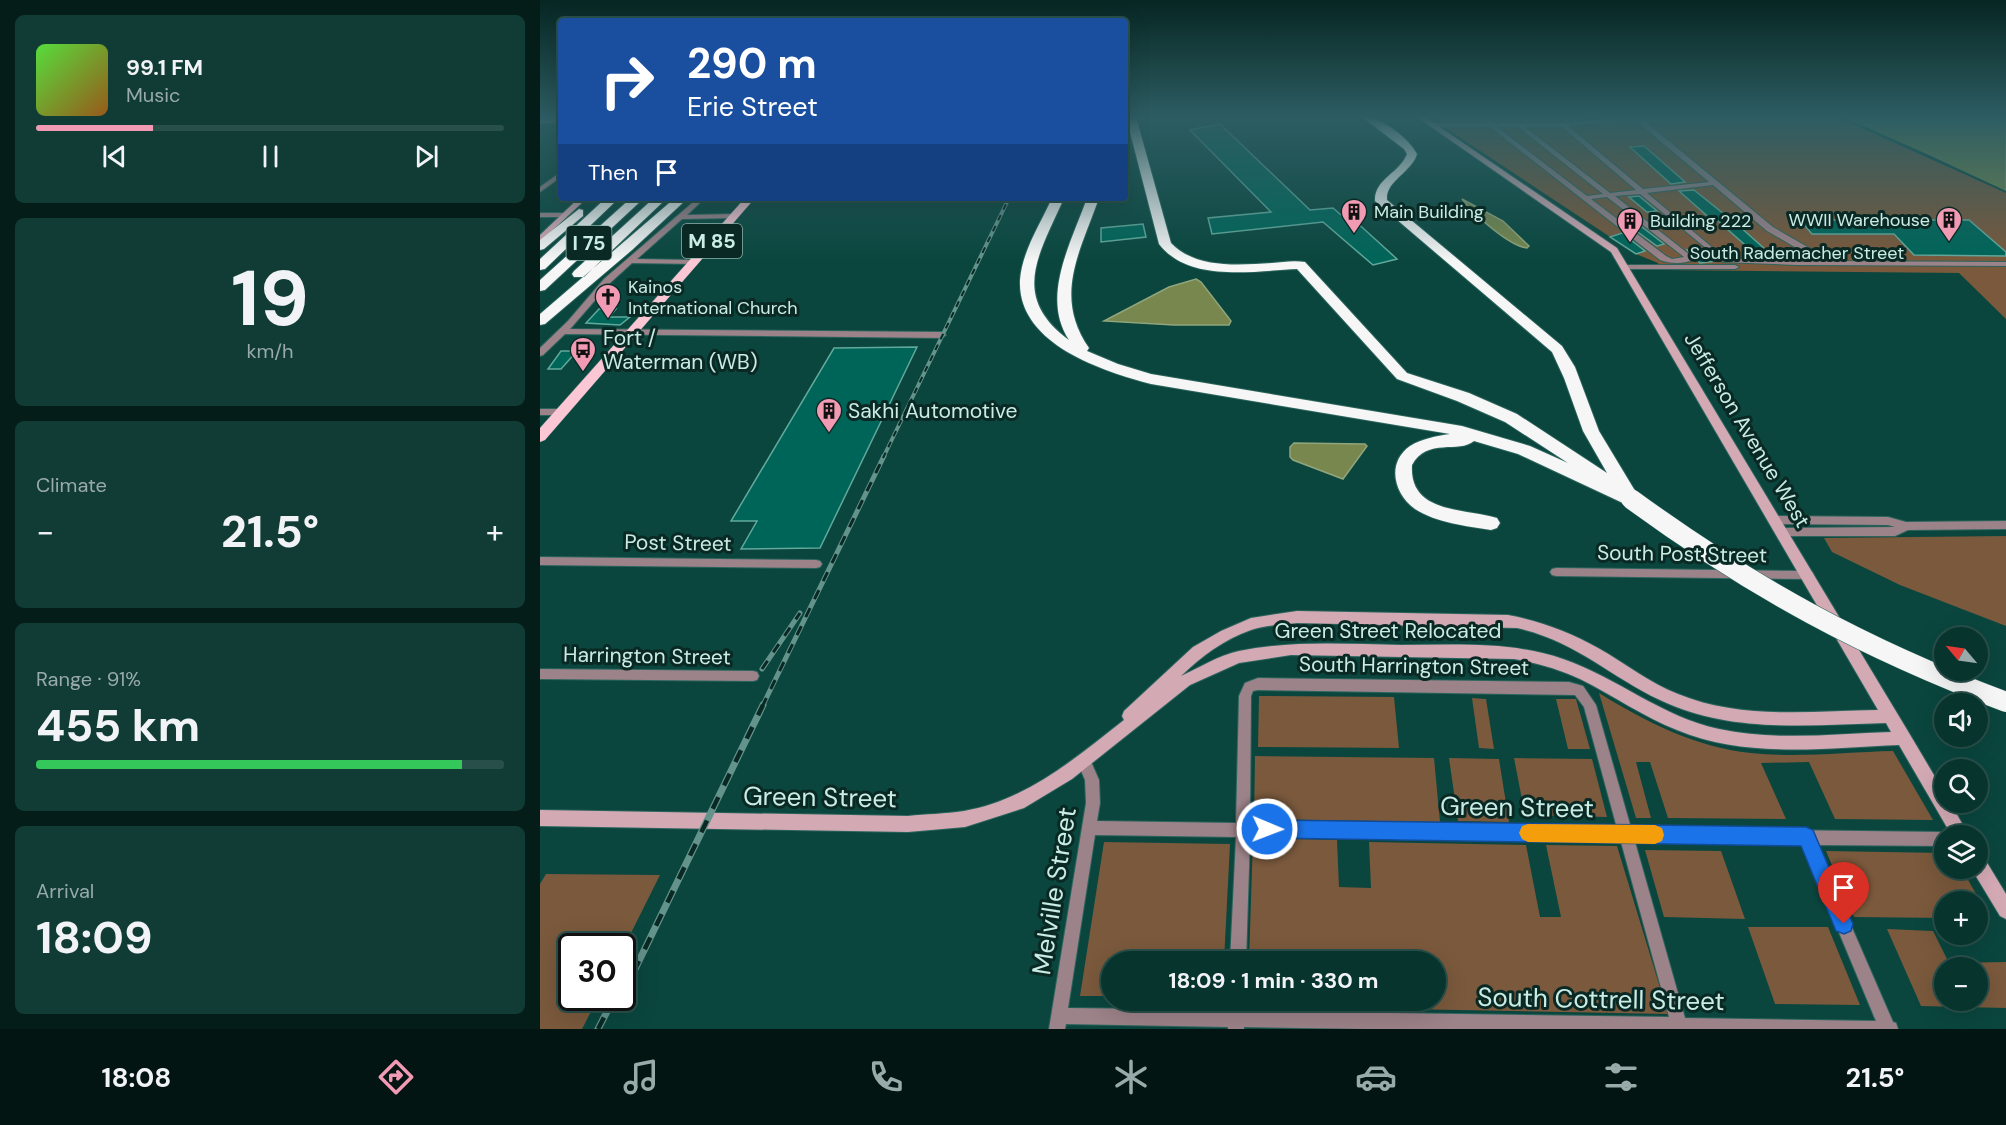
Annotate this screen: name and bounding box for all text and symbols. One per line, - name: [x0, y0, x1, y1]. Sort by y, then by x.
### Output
- text: 290 m: [687, 36, 817, 91]
- icon: right: [588, 42, 666, 120]
- text: 99.1 FM: [126, 53, 203, 82]
- text: Music: [126, 82, 181, 108]
- text: Erie Street: [687, 89, 818, 124]
- icon: previous: [98, 140, 131, 173]
- icon: pause: [254, 140, 287, 173]
- icon: next: [410, 140, 443, 173]
- icon: arrive: [650, 156, 683, 189]
- text: Then: [588, 158, 638, 187]
- building icon: Main Building: [1339, 197, 1369, 235]
- place label: Main Building: [1374, 200, 1484, 224]
- building icon: WWII Warehouse: [1934, 205, 1964, 243]
- building icon: Building 222: [1615, 206, 1645, 244]
- place label: WWII Warehouse: [1788, 208, 1930, 232]
- place label: Building 222: [1650, 209, 1751, 233]
- road number: M 85: [682, 224, 742, 258]
- road number: I 75: [566, 226, 612, 260]
- street label: South Rademacher Street: [1690, 241, 1904, 265]
- text: 19: [231, 248, 309, 349]
- place label: Kainos International Church: [628, 275, 798, 320]
- church icon: Kainos International Church: [593, 282, 623, 320]
- place label: Fort / Waterman (WB): [603, 324, 758, 376]
- street label: Jefferson Avenue West: [1678, 327, 1816, 533]
- bus stop icon: Fort / Waterman (WB): [568, 335, 598, 373]
- text: km/h: [246, 338, 294, 364]
- building icon: Sakhi Automotive: [814, 396, 844, 434]
- place label: Sakhi Automotive: [848, 397, 1018, 425]
- text: Climate: [36, 472, 107, 498]
- text: 21.5°: [221, 502, 319, 561]
- text: −: [36, 510, 54, 553]
- text: +: [486, 510, 504, 553]
- street label: Post Street: [624, 528, 732, 558]
- street label: South Post Street: [1597, 539, 1767, 569]
- street label: Green Street Relocated: [1275, 617, 1501, 645]
- north arrow: [1934, 627, 1988, 681]
- map controls: [1934, 627, 1988, 1011]
- street label: Harrington Street: [563, 641, 731, 671]
- street label: South Harrington Street: [1299, 650, 1529, 682]
- text: Range · 91%: [36, 666, 141, 692]
- button: sound: [1934, 693, 1988, 747]
- text: 455 km: [36, 696, 200, 755]
- button: search: [1934, 759, 1988, 813]
- street label: Green Street: [743, 779, 897, 815]
- street label: Green Street: [1440, 789, 1594, 825]
- position arrow: [1235, 797, 1299, 861]
- street label: Melville Street: [1024, 805, 1084, 977]
- button: layers: [1934, 825, 1988, 879]
- pin: [1818, 862, 1869, 924]
- icon: arrive: [1827, 871, 1860, 904]
- text: Arrival: [36, 878, 94, 904]
- button: +: [1934, 891, 1988, 945]
- text: 18:09: [36, 908, 153, 967]
- speed limit sign: 30: [558, 933, 636, 1011]
- button: −: [1934, 957, 1988, 1011]
- text: 18:09 · 1 min · 330 m: [1168, 966, 1379, 995]
- street label: South Cottrell Street: [1477, 980, 1725, 1018]
- icon: directions: [375, 1056, 417, 1098]
- icon: music: [620, 1056, 662, 1098]
- icon: phone: [865, 1056, 907, 1098]
- icon: climate: [1110, 1056, 1152, 1098]
- icon: car: [1355, 1056, 1397, 1098]
- icon: filters: [1600, 1056, 1642, 1098]
- text: 18:08: [102, 1060, 171, 1095]
- text: 21.5°: [1846, 1060, 1904, 1095]

